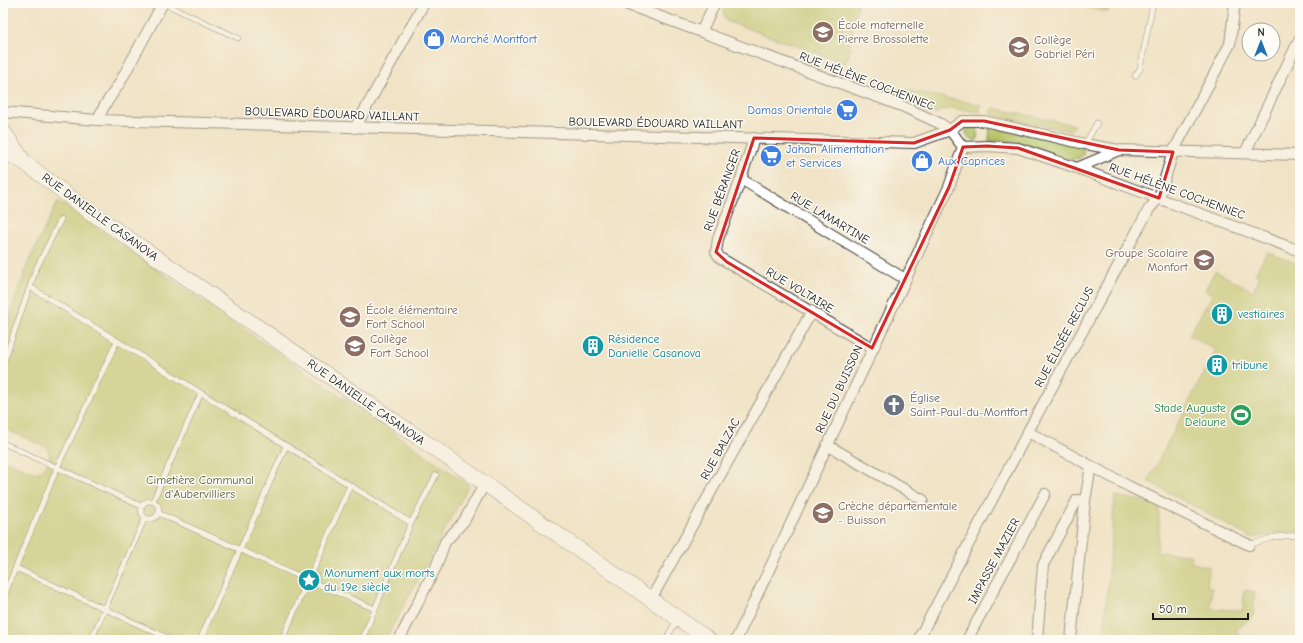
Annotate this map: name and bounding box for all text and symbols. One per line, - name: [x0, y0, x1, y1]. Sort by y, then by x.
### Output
- place label: École maternelle Pierre Brossolette: [838, 18, 929, 46]
- school or university icon: École maternelle Pierre Brossolette: [810, 19, 836, 45]
- north arrow: [1241, 22, 1281, 62]
- shop icon: Marché Montfort: [421, 26, 447, 52]
- text: N: [1257, 26, 1265, 39]
- place label: Marché Montfort: [450, 32, 538, 46]
- place label: Collège Gabriel Péri: [1034, 33, 1095, 61]
- school or university icon: Collège Gabriel Péri: [1006, 34, 1032, 60]
- street label: RUE HÉLÈNE COCHENNEC: [797, 49, 937, 113]
- supermarket icon: Damas Orientale: [834, 97, 860, 123]
- place label: Damas Orientale: [747, 103, 832, 117]
- street label: BOULEVARD ÉDOUARD VAILLANT: [244, 104, 420, 124]
- street label: BOULEVARD ÉDOUARD VAILLANT: [568, 114, 744, 132]
- place label: Jahan Alimentation et Services: [786, 142, 884, 170]
- supermarket icon: Jahan Alimentation et Services: [758, 143, 784, 169]
- street label: RUE BÉRANGER: [701, 147, 743, 233]
- shop icon: Aux Caprices: [909, 148, 935, 174]
- place label: Aux Caprices: [938, 154, 1005, 168]
- street label: RUE HÉLÈNE COCHENNEC: [1107, 160, 1247, 222]
- street label: RUE DANIELLE CASANOVA: [39, 170, 161, 264]
- street label: RUE LAMARTINE: [788, 189, 872, 247]
- place label: Groupe Scolaire Monfort: [1105, 246, 1189, 274]
- school or university icon: Groupe Scolaire Monfort: [1191, 247, 1217, 273]
- street label: RUE VOLTAIRE: [764, 264, 836, 316]
- street label: RUE ÉLISÉE RECLUS: [1032, 284, 1097, 390]
- building icon: vestiaires: [1209, 301, 1235, 327]
- place label: École élémentaire Fort School: [366, 303, 458, 331]
- school or university icon: École élémentaire Fort School: [337, 304, 363, 330]
- place label: vestiaires: [1237, 307, 1284, 321]
- place label: Collège Fort School: [370, 332, 429, 360]
- place label: Résidence Danielle Casanova: [608, 332, 701, 360]
- school or university icon: Collège Fort School: [342, 333, 368, 359]
- building icon: Résidence Danielle Casanova: [580, 333, 606, 359]
- street label: RUE DU BUISSON: [812, 343, 866, 435]
- building icon: tribune: [1204, 352, 1230, 378]
- street label: RUE DANIELLE CASANOVA: [305, 356, 427, 448]
- place label: tribune: [1231, 358, 1268, 372]
- place label: Église Saint-Paul-du-Montfort: [910, 391, 1028, 419]
- church icon: Église Saint-Paul-du-Montfort: [881, 392, 907, 418]
- place label: Stade Auguste Delaune: [1154, 401, 1226, 429]
- sports icon: Stade Auguste Delaune: [1228, 402, 1254, 428]
- street label: RUE BALZAC: [697, 416, 743, 482]
- park label: Cimetière Communal d'Aubervilliers: [146, 473, 254, 501]
- place label: Crèche départementale - Buisson: [838, 499, 957, 527]
- school or university icon: Crèche départementale - Buisson: [810, 500, 836, 526]
- street label: IMPASSE MAZIER: [965, 516, 1023, 606]
- place label: Monument aux morts du 19e siècle: [324, 566, 435, 594]
- place icon: Monument aux morts du 19e siècle: [296, 567, 322, 593]
- scale bar: [1153, 595, 1248, 621]
- text: 50 m: [1159, 602, 1187, 616]

